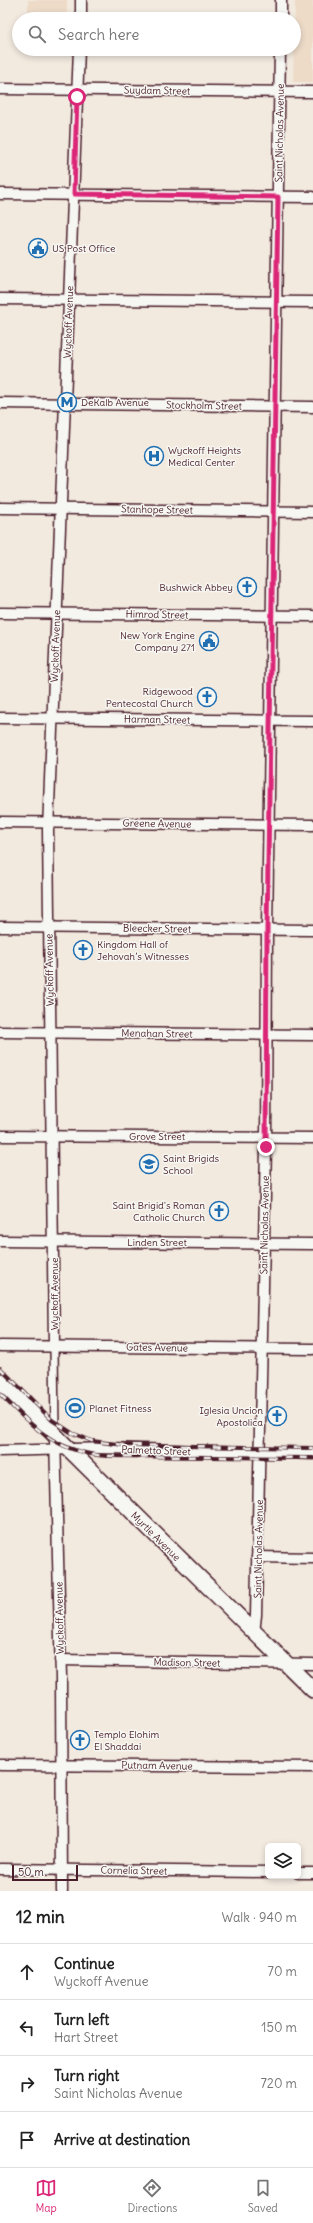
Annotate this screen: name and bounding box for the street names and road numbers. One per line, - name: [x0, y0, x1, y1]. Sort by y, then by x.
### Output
- street label: Suydam Street: [124, 83, 191, 98]
- street label: Saint Nicholas Avenue: [272, 83, 287, 183]
- street label: Wyckoff Avenue: [61, 285, 76, 359]
- street label: Stockholm Street: [166, 398, 243, 413]
- street label: Stanhope Street: [121, 502, 194, 517]
- street label: Himrod Street: [126, 607, 189, 622]
- street label: Wyckoff Avenue: [48, 609, 63, 683]
- street label: Harman Street: [124, 712, 191, 727]
- street label: Greene Avenue: [122, 816, 192, 831]
- street label: Bleecker Street: [123, 921, 192, 936]
- street label: Wyckoff Avenue: [42, 934, 57, 1006]
- street label: Menahan Street: [121, 1026, 193, 1041]
- street label: Grove Street: [129, 1130, 186, 1143]
- street label: Saint Nicholas Avenue: [257, 1175, 272, 1275]
- street label: Linden Street: [127, 1236, 187, 1249]
- street label: Wyckoff Avenue: [48, 1258, 61, 1330]
- street label: Gates Avenue: [126, 1340, 188, 1355]
- street label: Palmetto Street: [121, 1443, 191, 1458]
- street label: Saint Nicholas Avenue: [251, 1499, 266, 1599]
- street label: Myrtle Avenue: [128, 1509, 183, 1564]
- street label: Wyckoff Avenue: [52, 1582, 67, 1654]
- street label: Madison Street: [153, 1655, 221, 1670]
- street label: Putnam Avenue: [121, 1758, 193, 1773]
- street label: Cornelia Street: [101, 1863, 168, 1878]

